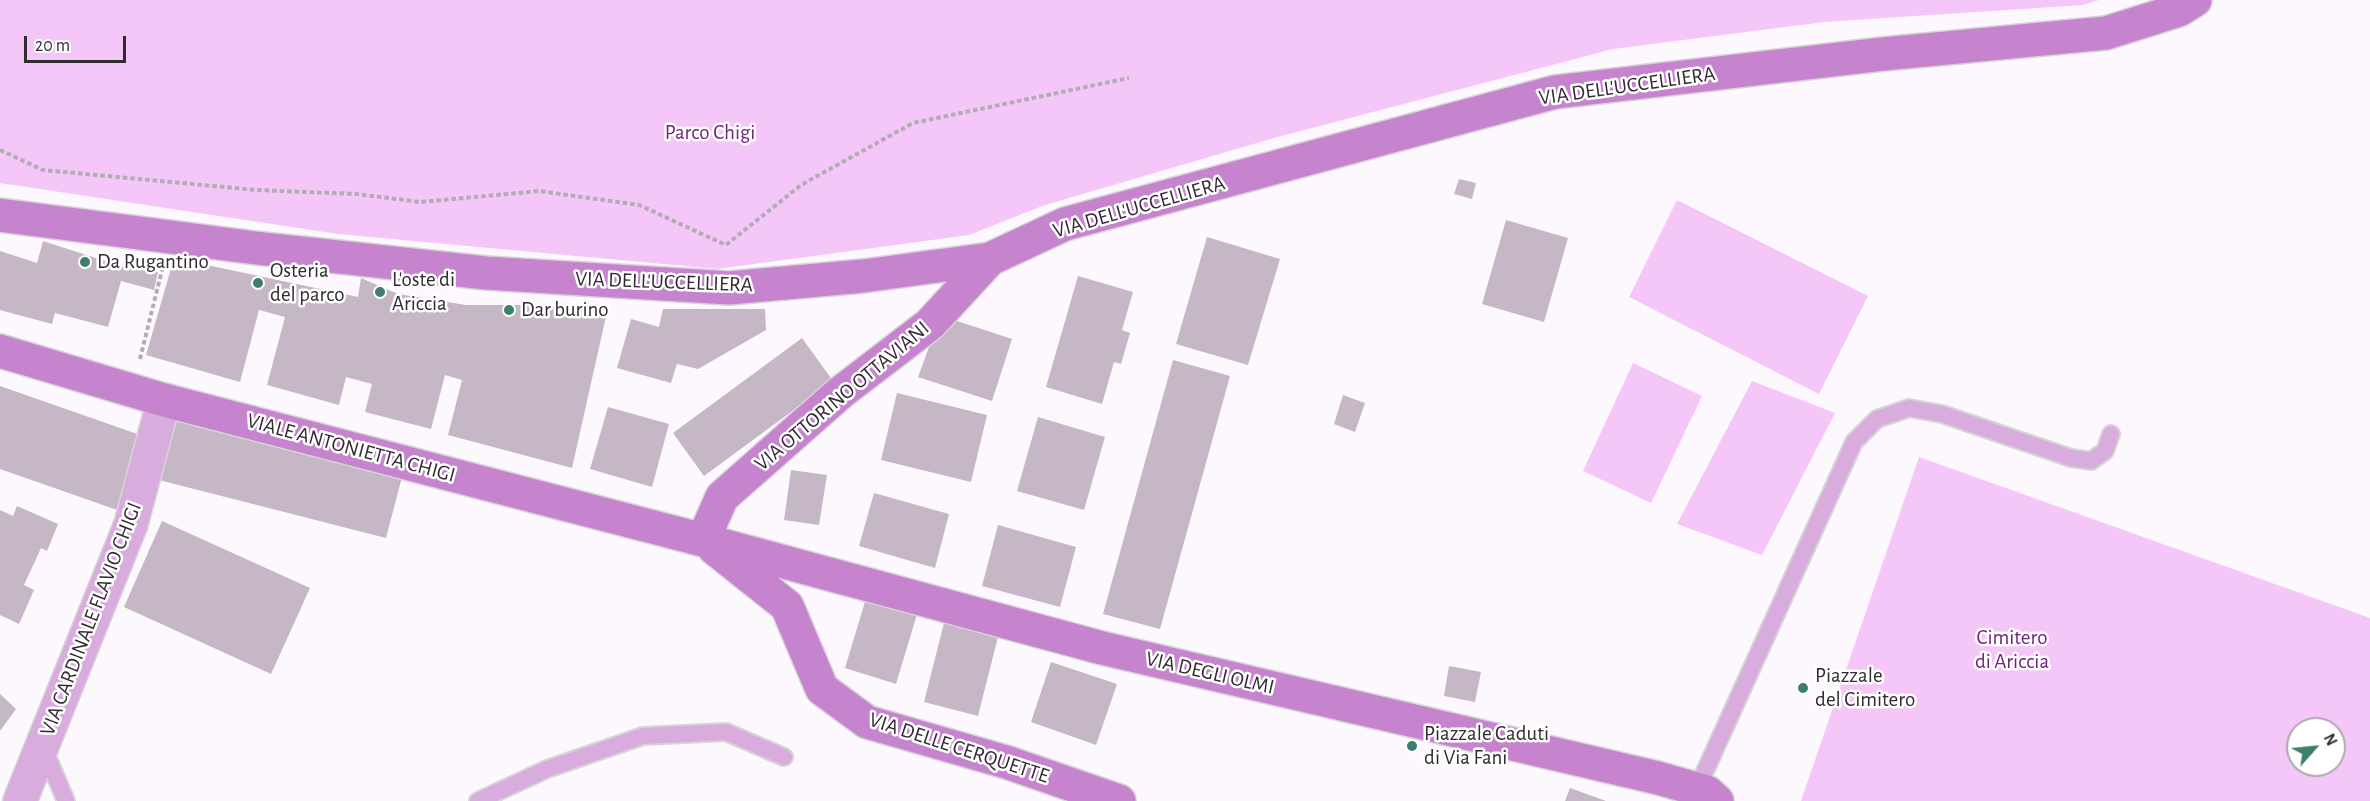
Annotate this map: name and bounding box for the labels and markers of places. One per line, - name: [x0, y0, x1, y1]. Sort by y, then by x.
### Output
- place label: Da Rugantino: [97, 249, 209, 275]
- marker: Da Rugantino: [78, 255, 92, 269]
- place label: Osteria del parco: [270, 258, 345, 308]
- place label: L'oste di Ariccia: [392, 267, 455, 317]
- marker: Osteria del parco: [251, 276, 265, 290]
- marker: L'oste di Ariccia: [373, 285, 387, 299]
- place label: Dar burino: [521, 297, 609, 323]
- marker: Dar burino: [502, 303, 516, 317]
- place label: Piazzale del Cimitero: [1815, 663, 1915, 713]
- marker: Piazzale del Cimitero: [1796, 681, 1810, 695]
- place label: Piazzale Caduti di Via Fani: [1424, 721, 1549, 771]
- marker: Piazzale Caduti di Via Fani: [1405, 739, 1419, 753]

